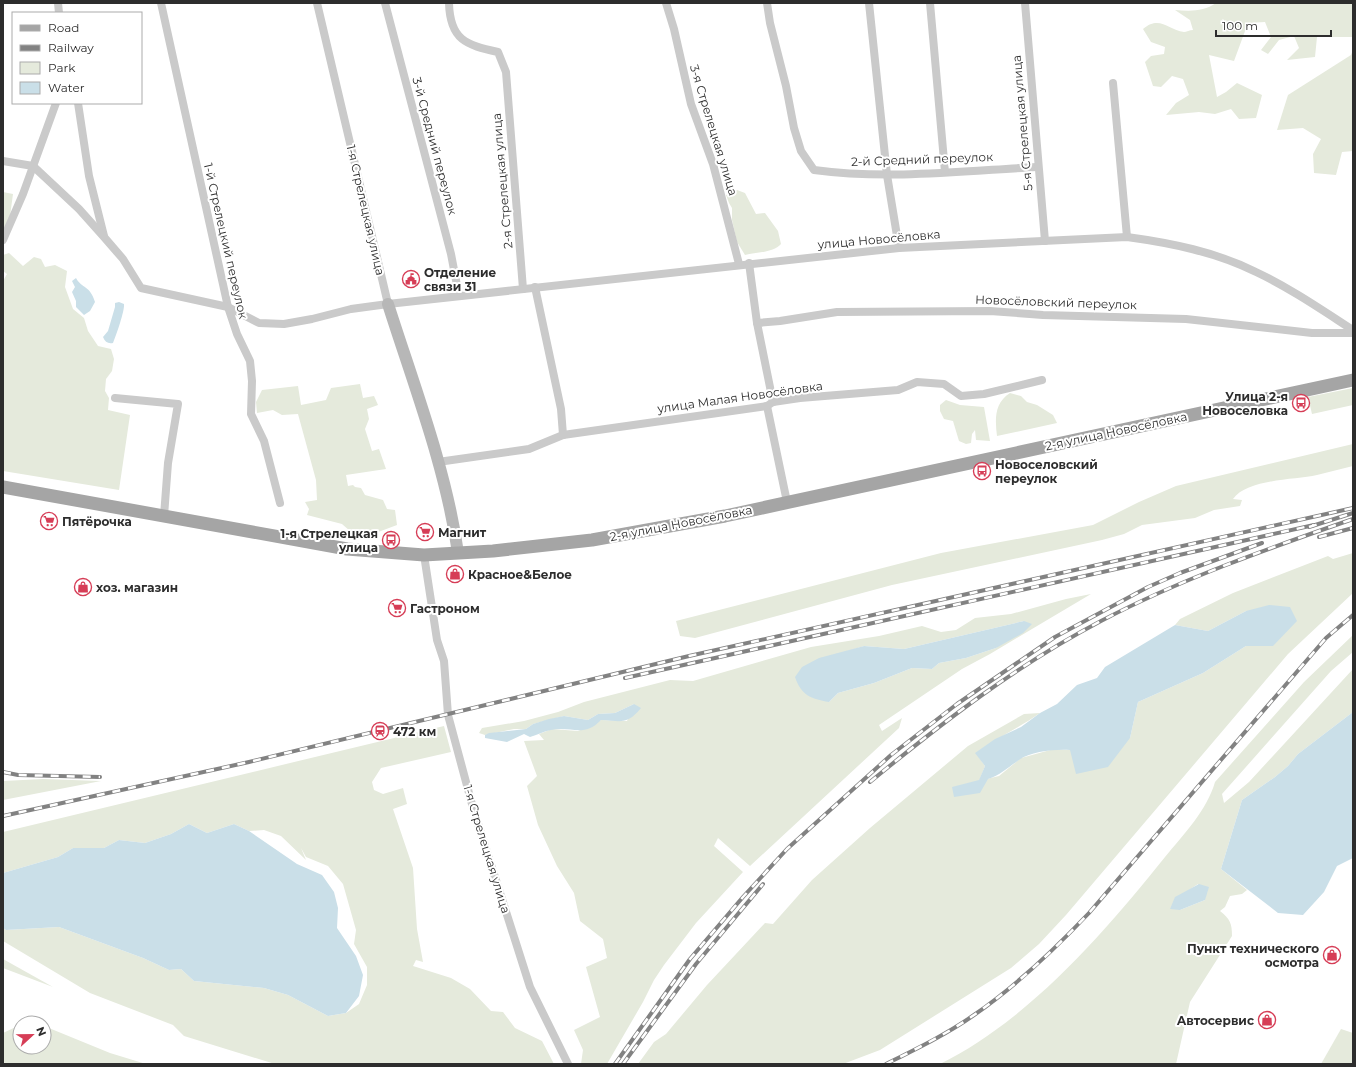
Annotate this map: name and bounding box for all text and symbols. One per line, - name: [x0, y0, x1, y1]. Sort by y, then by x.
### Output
- legend: [12, 12, 142, 104]
- scale bar: [1216, 12, 1331, 38]
- text: 100 m: [1222, 18, 1258, 33]
- text: Road: [48, 20, 79, 35]
- text: Railway: [48, 40, 94, 55]
- street label: 5-я Стрелецкая улица: [1009, 55, 1035, 191]
- text: Park: [48, 60, 76, 75]
- street label: 3-я Стрелецкая улица: [687, 63, 741, 197]
- street label: 3-й Средний переулок: [409, 75, 461, 217]
- text: Water: [48, 80, 85, 95]
- street label: 2-я Стрелецкая улица: [489, 113, 515, 249]
- street label: 1-я Стрелецкая улица: [344, 143, 388, 277]
- street label: 2-й Средний переулок: [851, 149, 993, 169]
- street label: 1-й Стрелецкий переулок: [201, 162, 251, 320]
- street label: улица Новосёловка: [816, 226, 941, 252]
- place label: Отделение связи 31: [424, 265, 497, 294]
- public building icon: Отделение связи 31: [401, 269, 421, 289]
- street label: Новосёловский переулок: [975, 292, 1137, 312]
- street label: улица Малая Новосёловка: [655, 378, 824, 416]
- place label: Улица 2-я Новоселовка: [1202, 389, 1288, 418]
- bus stop icon: Улица 2-я Новоселовка: [1291, 393, 1311, 413]
- street label: 2-я улица Новосёловка: [1044, 409, 1188, 453]
- place label: Новоселовский переулок: [995, 457, 1098, 486]
- bus stop icon: Новоселовский переулок: [972, 461, 992, 481]
- street label: 2-я улица Новосёловка: [609, 502, 753, 544]
- supermarket icon: Пятёрочка: [39, 511, 59, 531]
- place label: Пятёрочка: [62, 514, 132, 529]
- supermarket icon: Магнит: [415, 522, 435, 542]
- place label: Магнит: [438, 525, 487, 540]
- place label: 1-я Стрелецкая улица: [281, 526, 378, 555]
- bus stop icon: 1-я Стрелецкая улица: [381, 530, 401, 550]
- shop icon: Красное&Белое: [445, 564, 465, 584]
- place label: Красное&Белое: [468, 567, 572, 582]
- shop icon: хоз. магазин: [73, 577, 93, 597]
- place label: хоз. магазин: [96, 580, 178, 595]
- supermarket icon: Гастроном: [387, 598, 407, 618]
- place label: Гастроном: [410, 601, 480, 616]
- station icon: 472 км: [370, 721, 390, 741]
- place label: 472 км: [393, 724, 436, 739]
- street label: 1-я Стрелецкая улица: [460, 783, 514, 915]
- place label: Пункт технического осмотра: [1187, 941, 1319, 970]
- shop icon: Пункт технического осмотра: [1322, 945, 1342, 965]
- shop icon: Автосервис: [1257, 1010, 1277, 1030]
- place label: Автосервис: [1177, 1013, 1254, 1028]
- north arrow: [12, 1015, 52, 1055]
- text: N: [33, 1025, 49, 1038]

